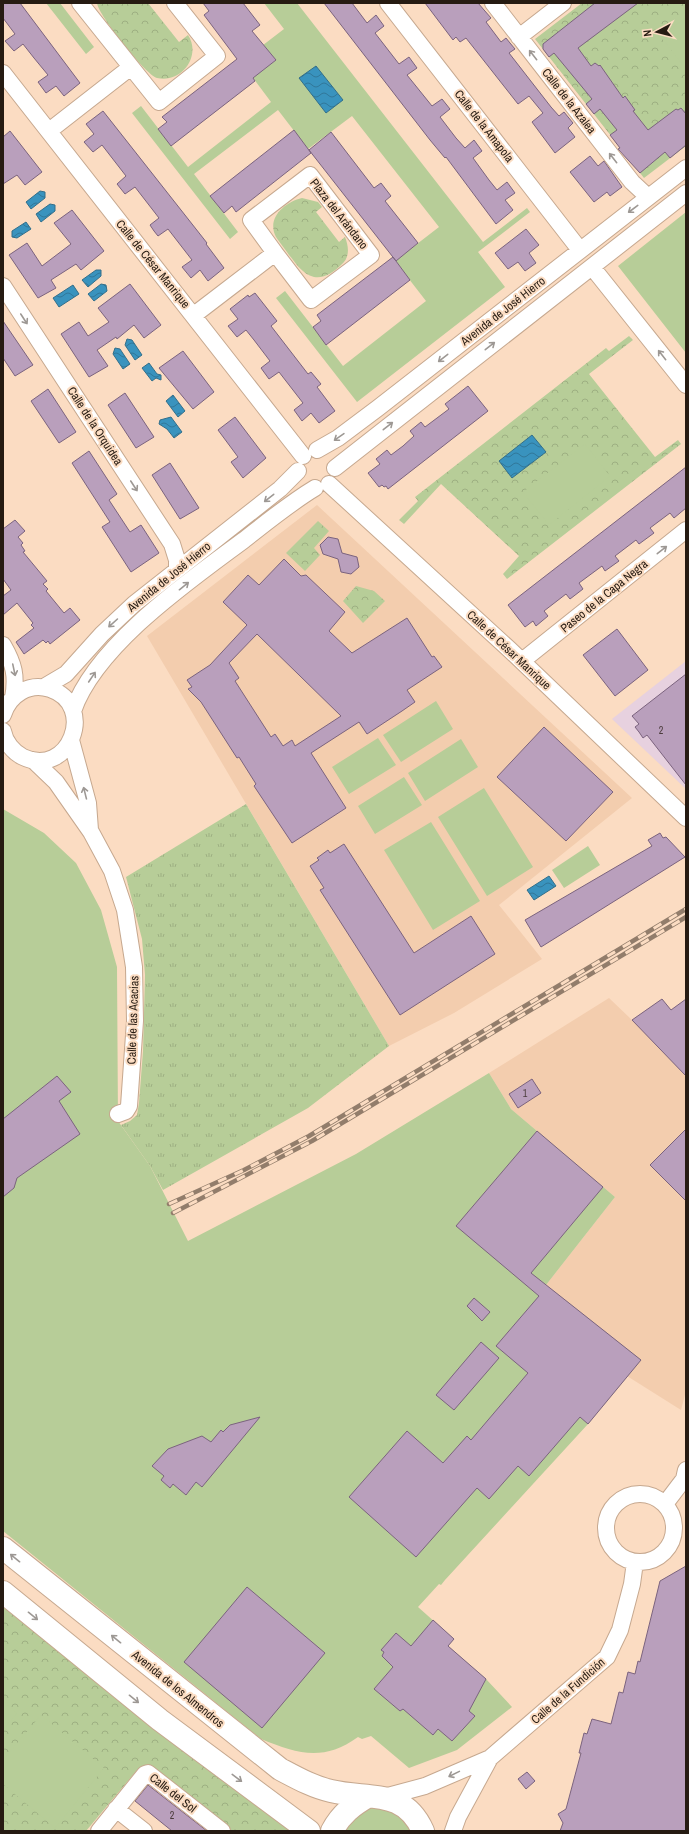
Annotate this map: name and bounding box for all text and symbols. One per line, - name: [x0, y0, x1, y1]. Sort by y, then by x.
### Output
- north arrow: [637, 12, 677, 52]
- text: N: [640, 29, 654, 37]
- one-way arrow: [529, 50, 537, 61]
- street label: Calle de la Azalea: [538, 65, 600, 137]
- street label: Calle de la Amapola: [451, 87, 518, 166]
- one-way arrow: [609, 152, 617, 163]
- street label: Plaza del Arándano: [306, 175, 372, 253]
- one-way arrow: [628, 204, 639, 213]
- street label: Calle de César Manrique: [112, 216, 194, 312]
- street label: Avenida de José Hierro: [457, 273, 549, 350]
- one-way arrow: [21, 313, 29, 325]
- one-way arrow: [485, 341, 496, 350]
- one-way arrow: [657, 349, 666, 360]
- one-way arrow: [437, 353, 448, 362]
- street label: Calle de la Orquidea: [64, 384, 127, 469]
- one-way arrow: [382, 421, 393, 430]
- one-way arrow: [334, 433, 345, 441]
- one-way arrow: [130, 480, 138, 491]
- one-way arrow: [263, 493, 274, 502]
- street label: Avenida de José Hierro: [123, 538, 214, 616]
- one-way arrow: [656, 545, 667, 554]
- street label: Paseo de la Capa Negra: [557, 556, 651, 636]
- one-way arrow: [178, 582, 189, 591]
- street label: Calle de César Manrique: [464, 607, 554, 693]
- one-way arrow: [108, 618, 118, 628]
- one-way arrow: [10, 663, 18, 676]
- one-way arrow: [88, 671, 96, 683]
- house number: 2: [659, 724, 664, 737]
- one-way arrow: [81, 787, 88, 800]
- street label: Calle de las Acacias: [123, 975, 143, 1065]
- house number: 1: [523, 1087, 528, 1100]
- one-way arrow: [10, 1553, 21, 1562]
- one-way arrow: [28, 1612, 39, 1621]
- one-way arrow: [111, 1635, 122, 1644]
- street label: Avenida de los Almendros: [128, 1646, 227, 1731]
- street label: Calle de la Fundición: [528, 1654, 608, 1728]
- one-way arrow: [128, 1694, 139, 1703]
- street label: Calle del Sol: [146, 1770, 200, 1816]
- one-way arrow: [448, 1771, 460, 1778]
- one-way arrow: [231, 1773, 242, 1782]
- house number: 2: [170, 1809, 175, 1822]

